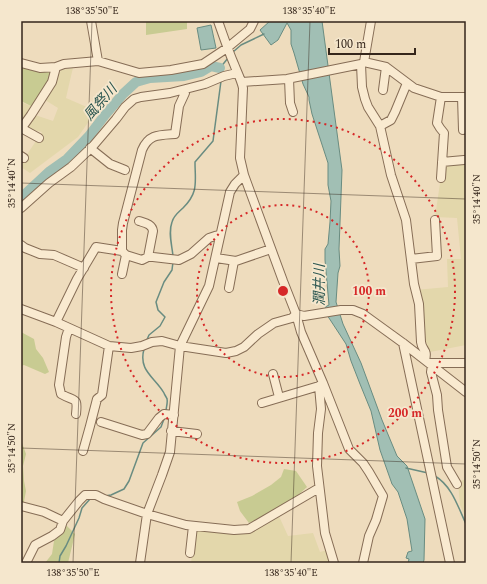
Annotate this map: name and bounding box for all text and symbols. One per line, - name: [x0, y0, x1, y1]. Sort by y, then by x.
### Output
- text: 138°35'50"E: [65, 3, 119, 19]
- text: 138°35'40"E: [282, 3, 336, 19]
- scale bar: [329, 30, 415, 56]
- text: 100 m: [335, 35, 366, 54]
- water label: 風祭川: [79, 78, 123, 125]
- text: 35°14'40"N: [4, 158, 20, 208]
- text: 35°14'40"N: [469, 174, 485, 224]
- water label: 潤井川: [309, 262, 330, 306]
- text: 100 m: [352, 282, 386, 301]
- centre of rings: [276, 284, 290, 298]
- text: 200 m: [388, 404, 422, 423]
- text: 35°14'50"N: [4, 423, 20, 473]
- text: 35°14'50"N: [469, 439, 485, 489]
- text: 138°35'50"E: [46, 565, 100, 581]
- text: 138°35'40"E: [264, 565, 318, 581]

